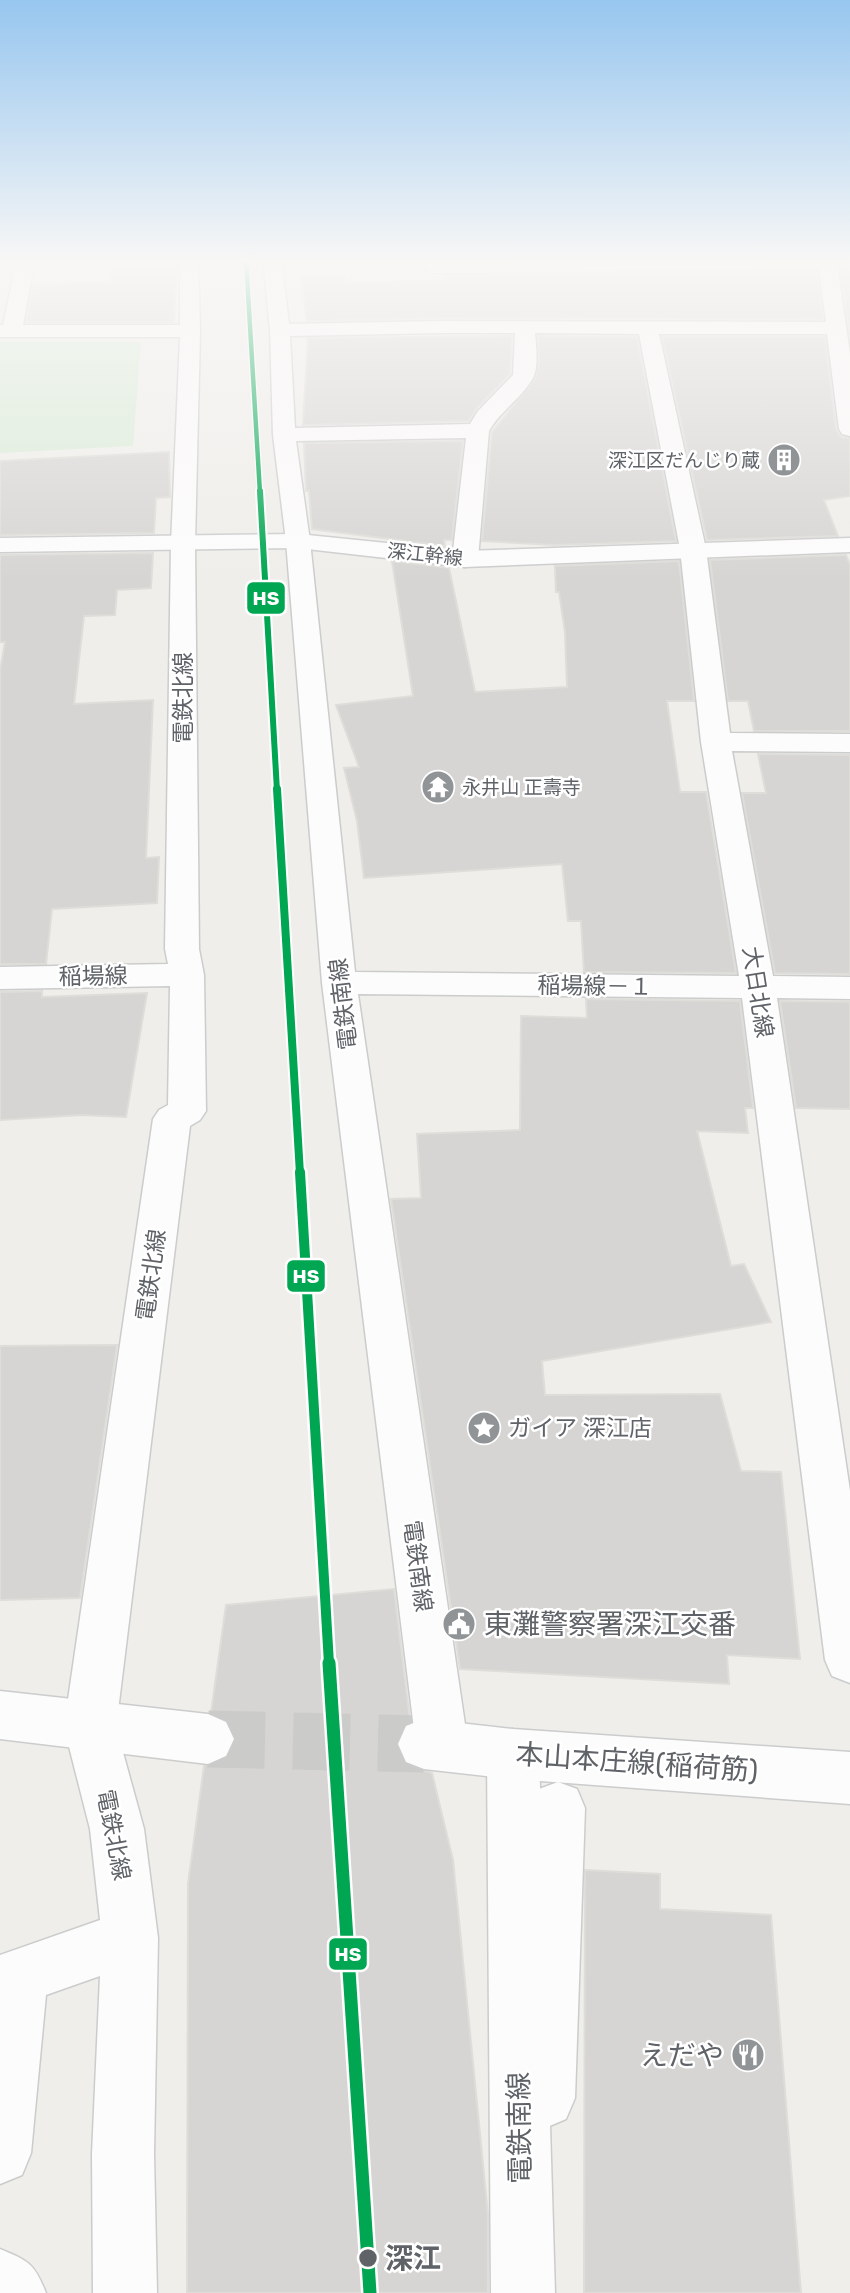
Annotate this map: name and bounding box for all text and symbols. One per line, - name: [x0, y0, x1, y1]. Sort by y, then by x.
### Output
- building icon: 深江区だんじり蔵: [765, 441, 803, 479]
- place label: 深江区だんじり蔵: [608, 449, 760, 472]
- street label: 深江幹線: [386, 539, 464, 570]
- line badge: HS: [246, 581, 286, 615]
- text: HS: [253, 587, 280, 610]
- street label: 電鉄北線: [169, 652, 197, 744]
- temple icon: 永井山 正壽寺: [419, 768, 457, 806]
- place label: 永井山 正壽寺: [462, 776, 581, 799]
- street label: 大日北線: [737, 944, 779, 1040]
- street label: 電鉄南線: [323, 957, 363, 1051]
- street label: 稲場線: [58, 961, 128, 991]
- street label: 稲場線－１: [537, 971, 653, 1001]
- street label: 電鉄北線: [131, 1227, 171, 1323]
- line badge: HS: [286, 1259, 326, 1293]
- text: HS: [293, 1265, 320, 1288]
- place icon: ガイア 深江店: [465, 1409, 503, 1447]
- place label: ガイア 深江店: [508, 1414, 652, 1442]
- street label: 電鉄南線: [398, 1518, 438, 1614]
- public building icon: 東灘警察署深江交番: [440, 1605, 478, 1643]
- place label: 東灘警察署深江交番: [484, 1608, 736, 1641]
- street label: 本山本庄線(稲荷筋): [515, 1738, 759, 1787]
- street label: 電鉄北線: [91, 1787, 137, 1883]
- line badge: HS: [328, 1937, 368, 1971]
- text: HS: [335, 1943, 362, 1966]
- restaurant icon: えだや: [729, 2036, 767, 2074]
- place label: えだや: [640, 2039, 724, 2072]
- street label: 電鉄南線: [502, 2072, 537, 2184]
- place label: 深江: [385, 2242, 441, 2275]
- marker: 深江: [357, 2247, 379, 2269]

